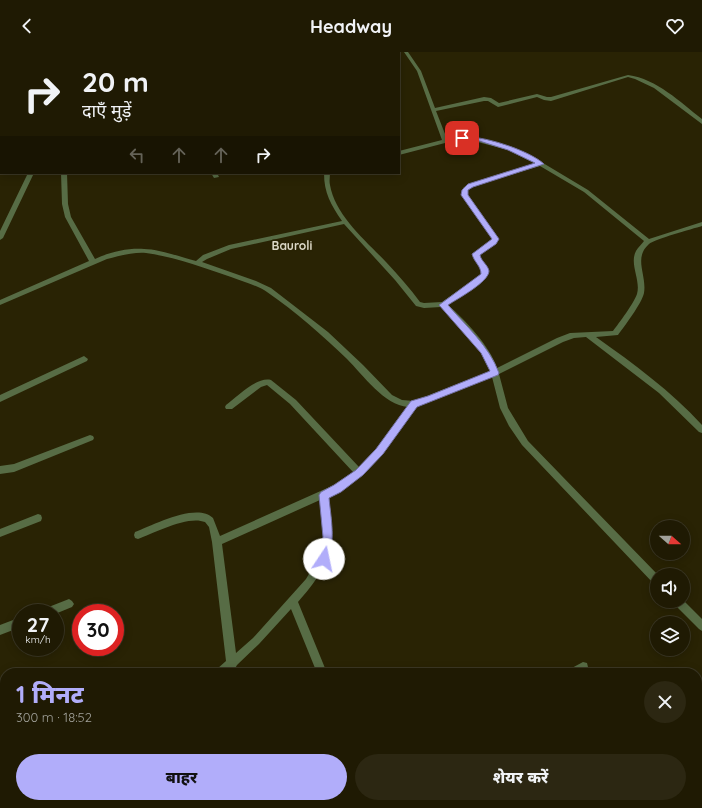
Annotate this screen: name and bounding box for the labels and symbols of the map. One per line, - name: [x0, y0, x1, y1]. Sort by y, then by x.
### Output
- pin: [445, 121, 479, 155]
- district label: Bauroli: [272, 238, 313, 253]
- north arrow: [650, 520, 690, 560]
- position arrow: [303, 538, 345, 580]
- speed limit sign: 30: [72, 604, 124, 656]

